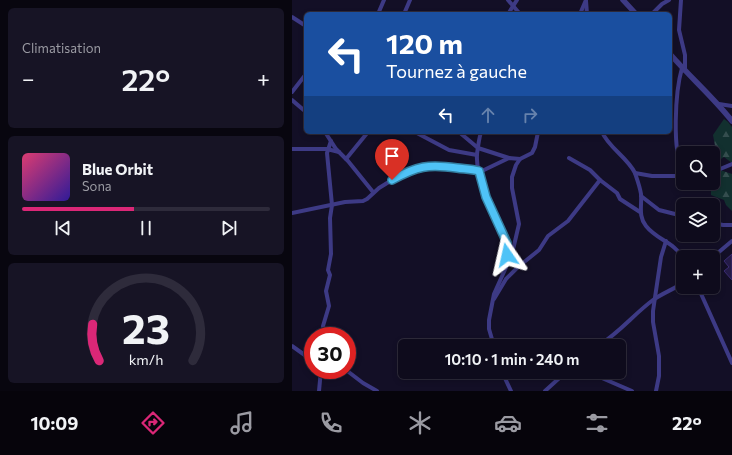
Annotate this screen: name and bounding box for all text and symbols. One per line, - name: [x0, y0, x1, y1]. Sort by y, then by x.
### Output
- text: 120 m: [386, 26, 463, 60]
- icon: left: [320, 28, 372, 80]
- text: Climatisation: [22, 40, 101, 56]
- text: 22°: [121, 60, 170, 97]
- text: Tournez à gauche: [386, 60, 527, 82]
- text: −: [22, 65, 35, 92]
- text: +: [257, 65, 270, 92]
- icon: left: [435, 104, 457, 126]
- icon: ahead: [477, 104, 499, 126]
- icon: right: [519, 104, 541, 126]
- pin: [375, 139, 409, 180]
- icon: arrive: [381, 145, 403, 167]
- map controls: [676, 146, 720, 294]
- button: search: [676, 146, 720, 190]
- text: Blue Orbit: [82, 160, 153, 178]
- text: Sona: [82, 178, 112, 194]
- button: layers: [676, 198, 720, 242]
- icon: previous: [52, 217, 74, 239]
- icon: pause: [135, 217, 157, 239]
- icon: next: [218, 217, 240, 239]
- position arrow: [486, 234, 528, 276]
- button: +: [676, 250, 720, 294]
- text: 23: [122, 302, 170, 353]
- speed limit sign: 30: [304, 327, 356, 379]
- text: km/h: [129, 350, 163, 368]
- text: 10:10 · 1 min · 240 m: [445, 350, 579, 368]
- icon: directions: [139, 409, 167, 437]
- icon: music: [228, 409, 256, 437]
- icon: phone: [317, 409, 345, 437]
- icon: climate: [406, 409, 434, 437]
- icon: car: [494, 409, 522, 437]
- icon: filters: [583, 409, 611, 437]
- text: 10:09: [30, 412, 78, 434]
- text: 22°: [672, 412, 702, 434]

